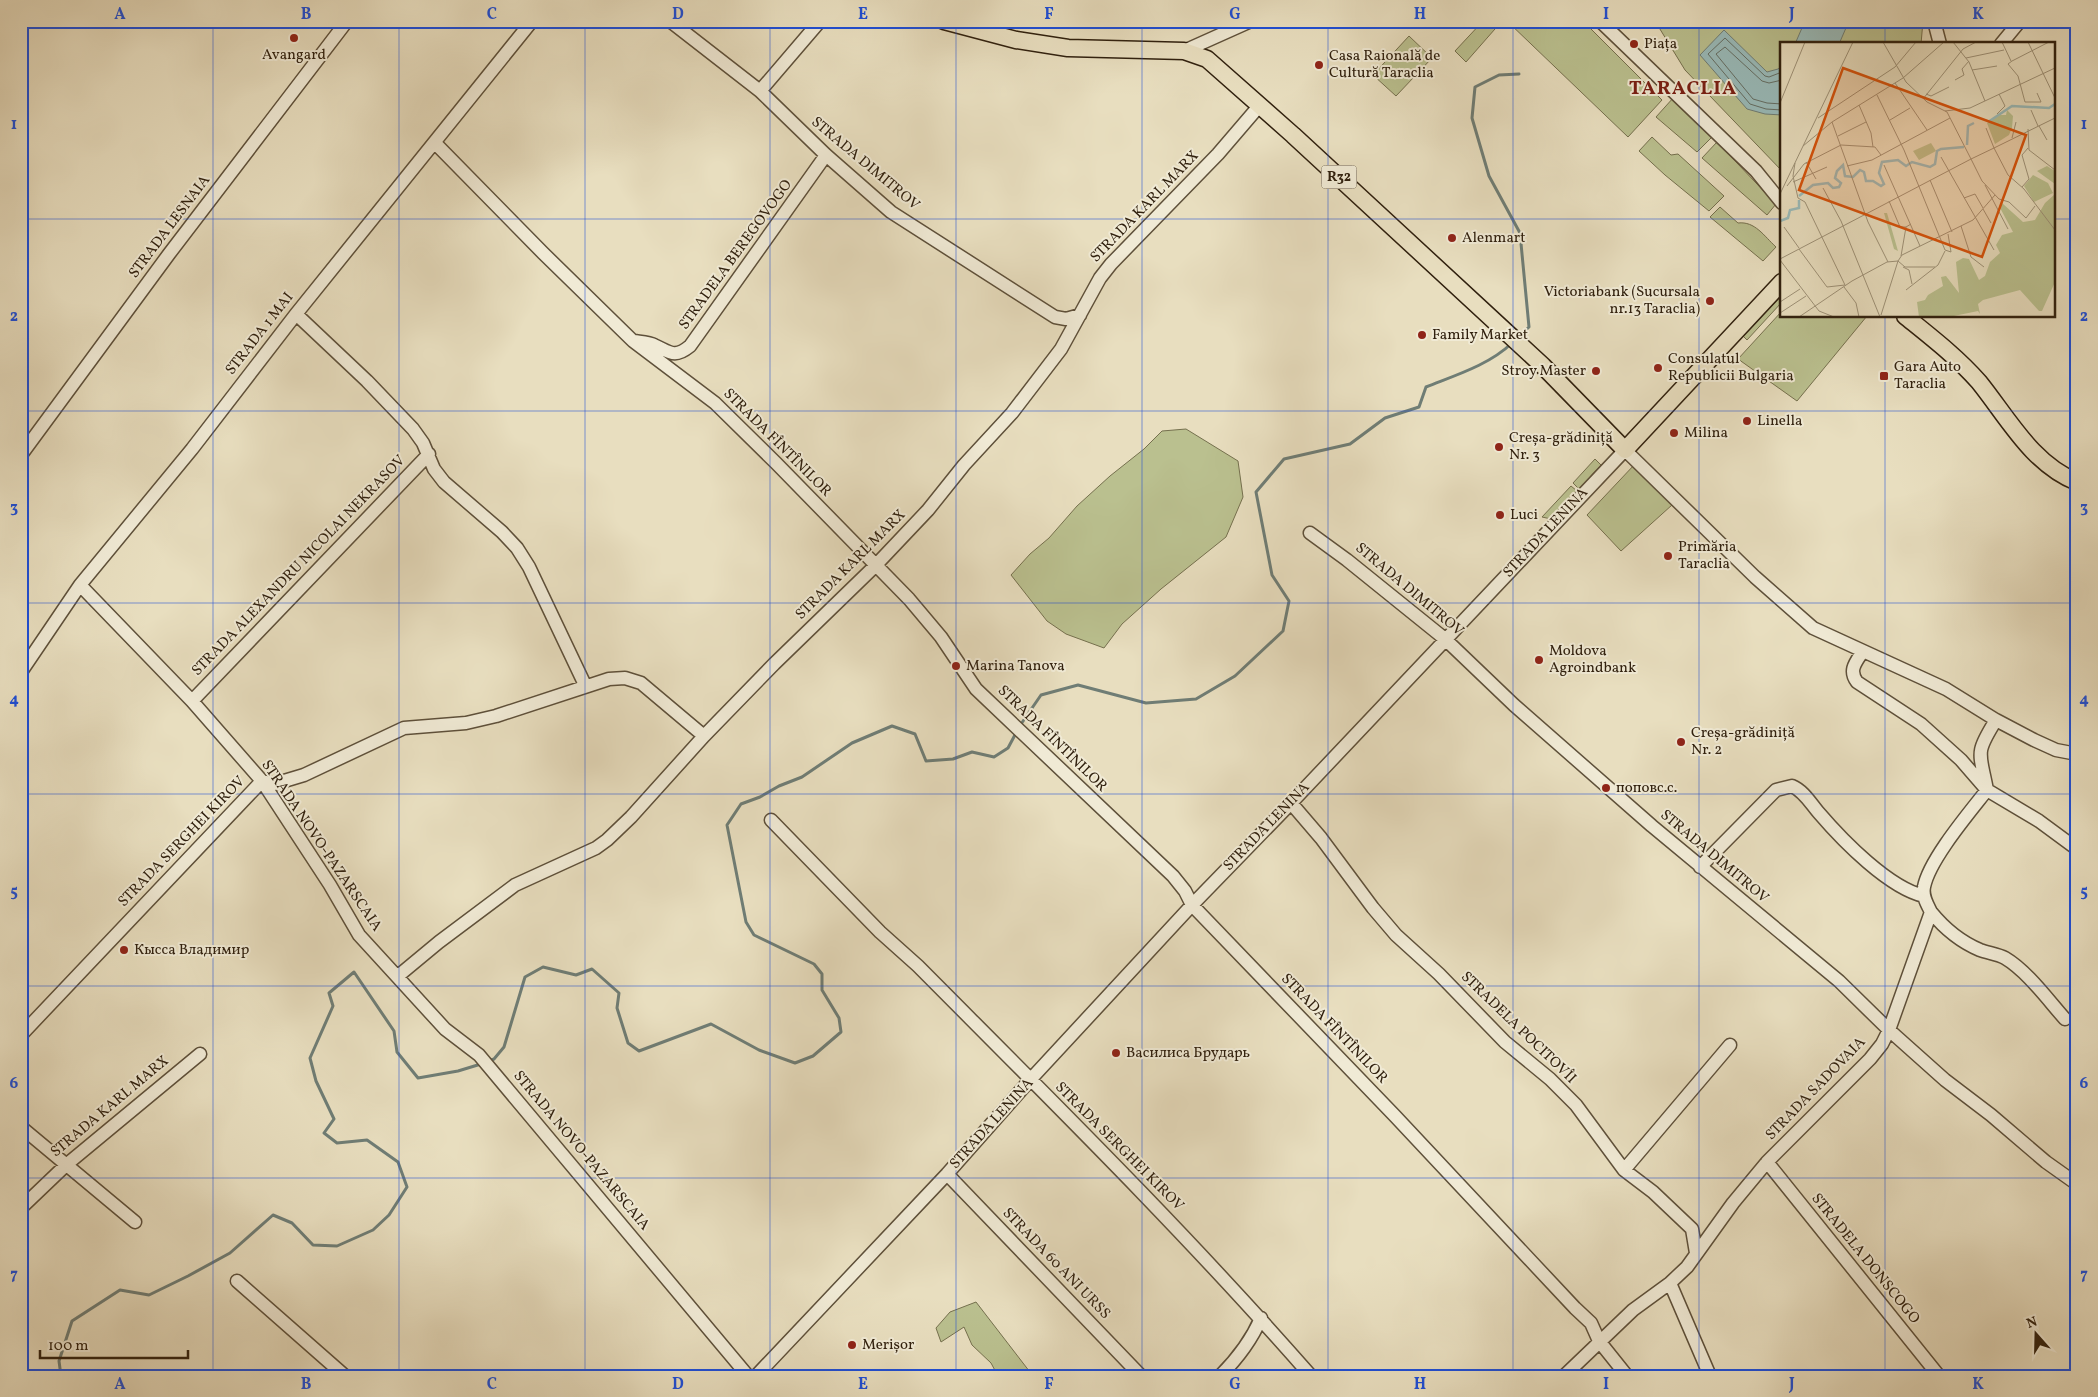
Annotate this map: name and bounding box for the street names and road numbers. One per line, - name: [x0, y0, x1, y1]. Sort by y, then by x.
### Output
- street label: STRADA DIMITROV: [806, 112, 924, 216]
- street label: STRADA KARL MARX: [1086, 146, 1204, 268]
- road number: R32: [1322, 166, 1356, 188]
- street label: STRADA LESNAIA: [124, 171, 216, 283]
- street label: STRADELA BEREGOVOGO: [674, 176, 798, 334]
- street label: STRADA 1 MAI: [221, 288, 299, 380]
- street label: STRADA FÎNTÎNILOR: [718, 384, 836, 502]
- street label: STRADA ALEXANDRU NICOLAI NEKRASOV: [187, 451, 411, 681]
- street label: STRADA LENINA: [1499, 483, 1594, 583]
- street label: STRADA KARL MARX: [791, 505, 911, 625]
- street label: STRADA DIMITROV: [1350, 538, 1468, 642]
- street label: STRADA FÎNTÎNILOR: [992, 681, 1112, 797]
- street label: STRADA NOVO-PAZARSCAIA: [256, 756, 387, 936]
- street label: STRADA SERGHEI KIROV: [114, 772, 250, 912]
- street label: STRADA LENINA: [1219, 778, 1315, 876]
- street label: STRADA DIMITROV: [1655, 805, 1773, 909]
- street label: STRADELA POCITOVÎI: [1456, 967, 1580, 1089]
- street label: STRADA FÎNTÎNILOR: [1276, 969, 1392, 1089]
- street label: STRADA SADOVAIA: [1761, 1032, 1871, 1145]
- street label: STRADA KARL MARX: [46, 1051, 174, 1163]
- street label: STRADA NOVO-PAZARSCAIA: [508, 1067, 654, 1236]
- street label: STRADA LENINA: [945, 1073, 1039, 1174]
- street label: STRADA SERGHEI KIROV: [1050, 1078, 1188, 1216]
- street label: STRADELA DONSCOGO: [1806, 1189, 1924, 1329]
- street label: STRADA 60 ANI URSS: [997, 1204, 1115, 1324]

